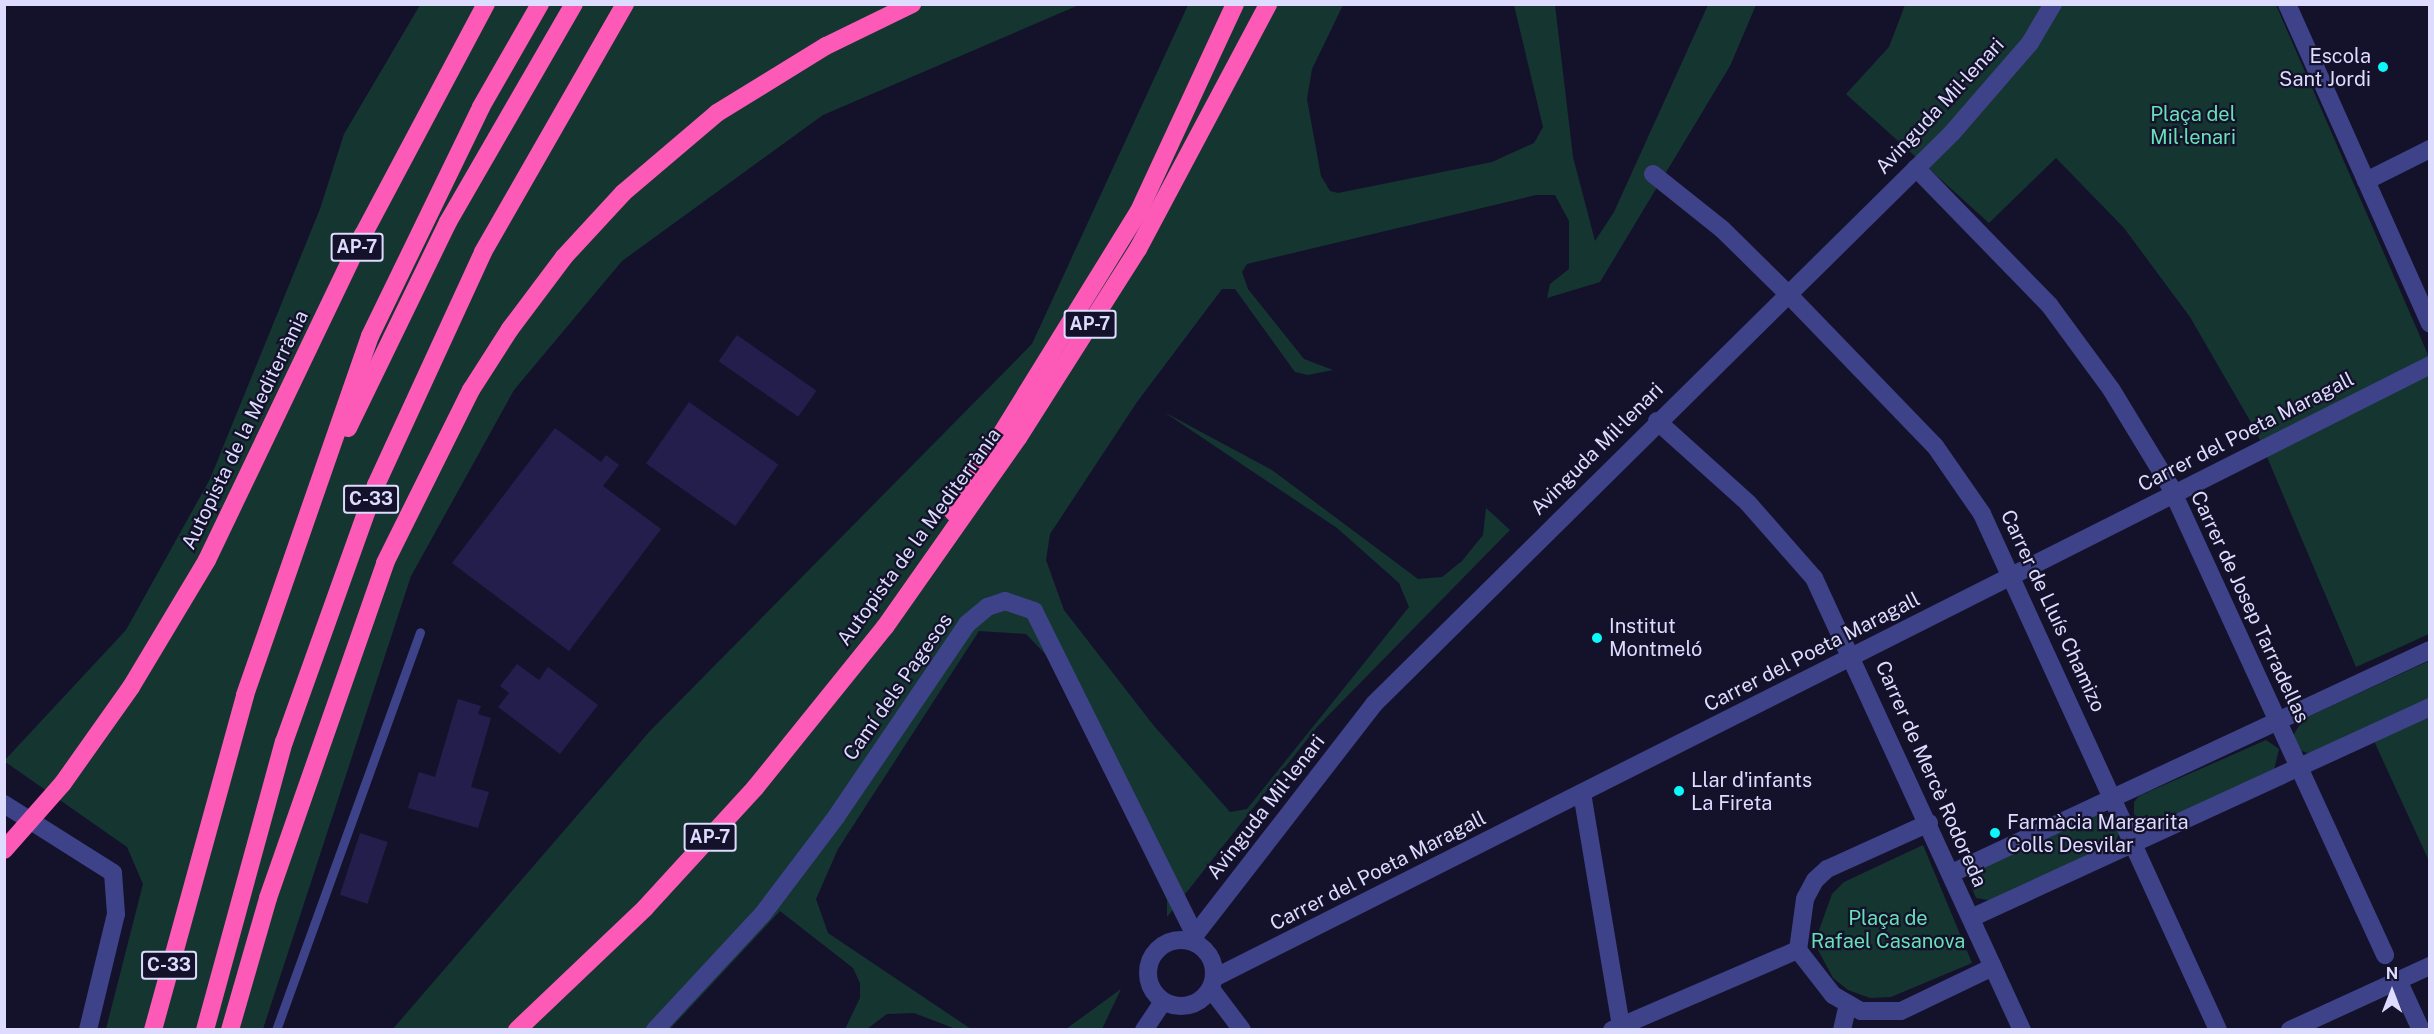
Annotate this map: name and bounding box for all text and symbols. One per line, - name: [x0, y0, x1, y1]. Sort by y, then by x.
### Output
- street label: Avinguda Mil·lenari: [1871, 33, 2009, 179]
- place label: Escola Sant Jordi: [2279, 44, 2371, 91]
- marker: Escola Sant Jordi: [2376, 60, 2390, 74]
- park label: Plaça del Mil·lenari: [2150, 102, 2236, 149]
- road number: AP-7: [330, 232, 384, 262]
- street label: Autopista de la Mediterrània: [176, 306, 314, 554]
- road number: AP-7: [1063, 309, 1117, 339]
- street label: Carrer del Poeta Maragall: [2134, 367, 2358, 497]
- street label: Avinguda Mil·lenari: [1526, 378, 1668, 520]
- street label: Autopista de la Mediterrània: [832, 423, 1006, 651]
- road number: C-33: [342, 484, 400, 514]
- street label: Carrer de Josep Tarradellas: [2186, 487, 2314, 727]
- street label: Carrer de Lluís Chamizo: [1996, 506, 2110, 716]
- street label: Carrer del Poeta Maragall: [1700, 587, 1924, 717]
- street label: Camí dels Pagesos: [838, 609, 958, 765]
- place label: Institut Montmeló: [1609, 614, 1702, 661]
- marker: Institut Montmeló: [1590, 631, 1604, 645]
- street label: Carrer de Mercè Rodoreda: [1870, 657, 1992, 891]
- street label: Avinguda Mil·lenari: [1202, 730, 1330, 884]
- place label: Llar d'infants La Fireta: [1691, 768, 1812, 815]
- marker: Llar d'infants La Fireta: [1672, 784, 1686, 798]
- street label: Carrer del Poeta Maragall: [1266, 806, 1490, 936]
- place label: Farmàcia Margarita Colls Desvilar: [2007, 810, 2188, 857]
- road number: AP-7: [683, 822, 737, 852]
- marker: Farmàcia Margarita Colls Desvilar: [1988, 826, 2002, 840]
- park label: Plaça de Rafael Casanova: [1811, 907, 1965, 954]
- road number: C-33: [140, 950, 198, 980]
- north arrow: [2362, 962, 2422, 1022]
- text: N: [2386, 964, 2398, 983]

